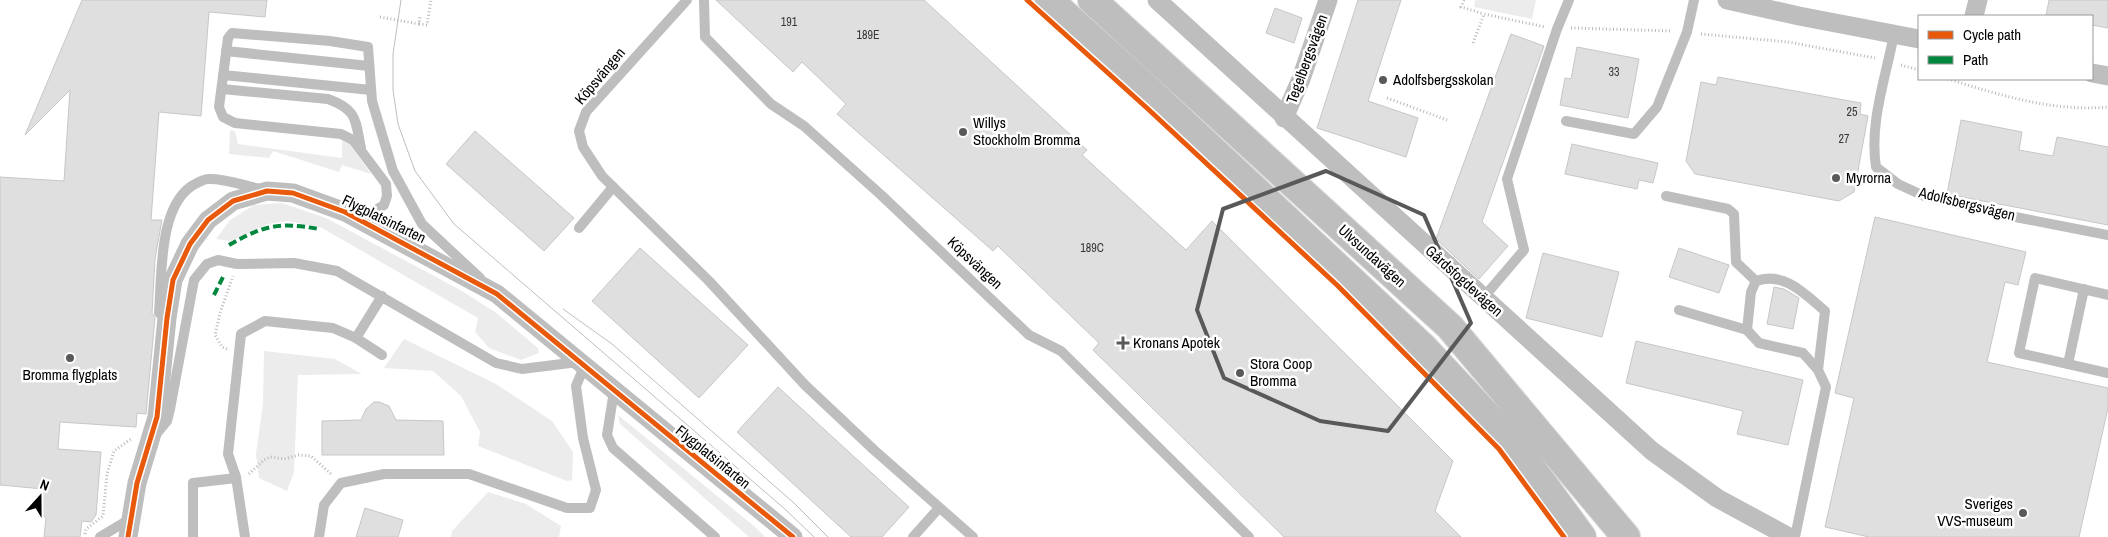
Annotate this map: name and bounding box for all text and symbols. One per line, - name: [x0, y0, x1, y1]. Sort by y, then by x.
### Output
- street label: Tegelbergsvägen: [1281, 11, 1332, 106]
- house number: 191: [781, 14, 798, 30]
- legend: [1918, 15, 2093, 80]
- text: Cycle path: [1963, 24, 2021, 45]
- house number: 189E: [857, 27, 879, 43]
- street label: Köpsvängen: [570, 43, 630, 109]
- text: Path: [1963, 49, 1988, 70]
- house number: 33: [1609, 64, 1619, 80]
- place label: Adolfsbergsskolan: [1392, 69, 1494, 90]
- marker: Adolfsbergsskolan: [1377, 74, 1389, 86]
- house number: 25: [1847, 104, 1858, 120]
- place label: Willys Stockholm Bromma: [973, 112, 1080, 150]
- marker: Willys Stockholm Bromma: [957, 126, 969, 138]
- house number: 27: [1839, 131, 1850, 147]
- place label: Myrorna: [1846, 167, 1891, 188]
- marker: Myrorna: [1830, 172, 1842, 184]
- street label: Adolfsbergsvägen: [1916, 181, 2017, 226]
- street label: Flygplatsinfarten: [339, 189, 430, 248]
- street label: Ulvsundavägen: [1334, 219, 1411, 292]
- street label: Köpsvängen: [943, 232, 1008, 294]
- house number: 189C: [1080, 240, 1104, 256]
- street label: Gårdsfogdevägen: [1421, 240, 1508, 321]
- place label: Kronans Apotek: [1133, 332, 1221, 353]
- marker: Kronans Apotek: [1117, 337, 1129, 349]
- marker: Bromma flygplats: [64, 352, 76, 364]
- place label: Stora Coop Bromma: [1250, 353, 1312, 391]
- place label: Bromma flygplats: [22, 364, 118, 385]
- marker: Stora Coop Bromma: [1234, 367, 1246, 379]
- street label: Flygplatsinfarten: [671, 420, 755, 493]
- north arrow: [15, 472, 65, 522]
- text: N: [38, 475, 52, 495]
- place label: Sveriges VVS-museum: [1937, 493, 2013, 531]
- marker: Sveriges VVS-museum: [2017, 507, 2029, 519]

